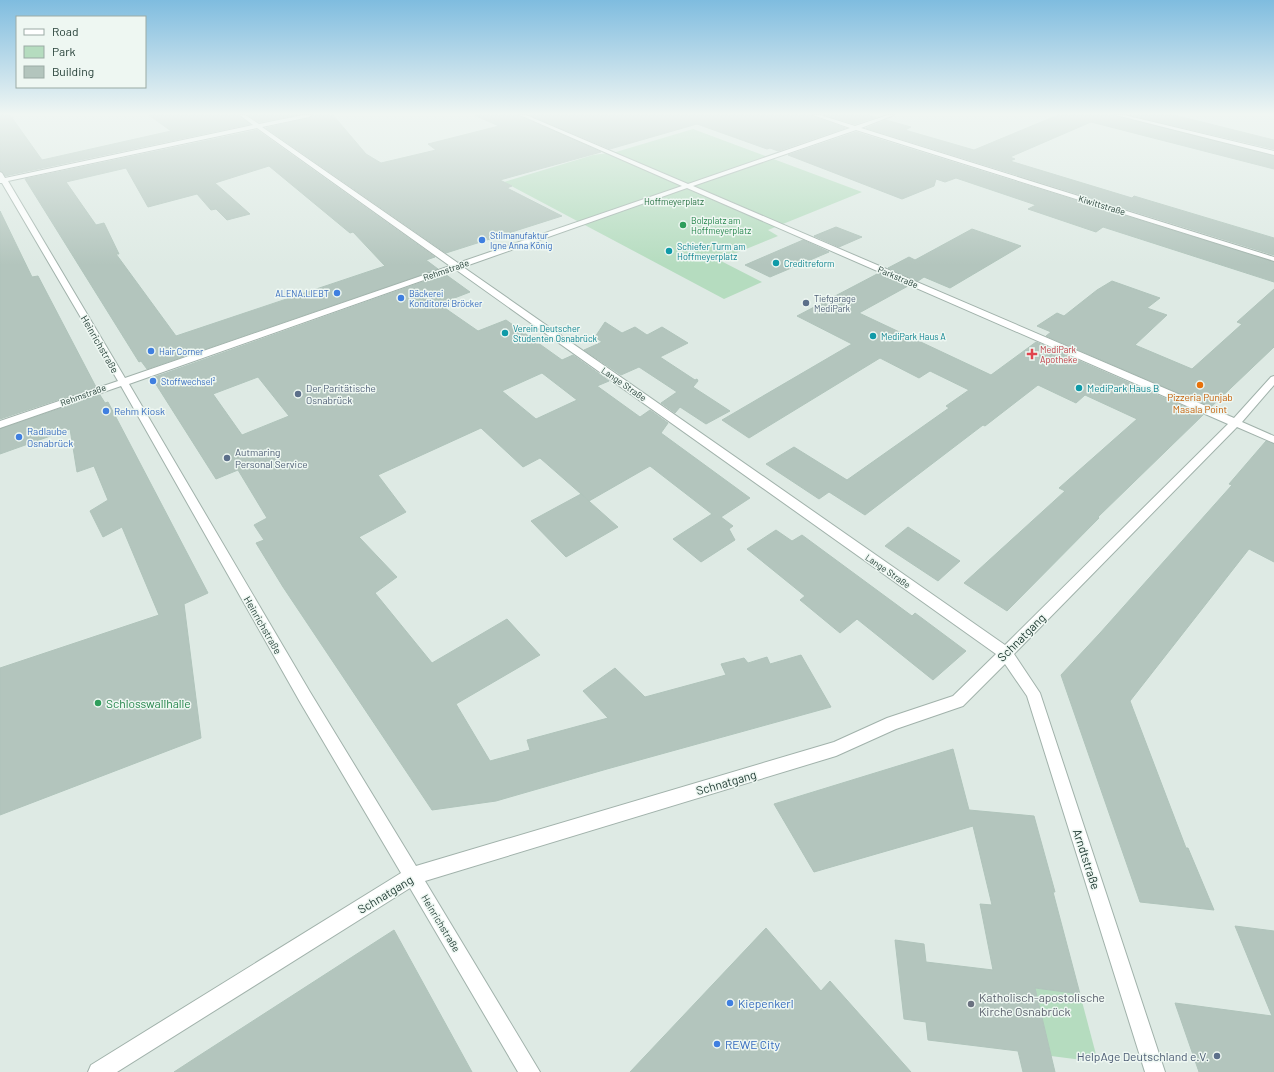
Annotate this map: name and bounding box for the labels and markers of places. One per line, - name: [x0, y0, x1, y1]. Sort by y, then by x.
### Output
- place label: Bolzplatz am Hoffmeyerplatz: [691, 215, 751, 236]
- marker: Bolzplatz am Hoffmeyerplatz: [678, 220, 688, 230]
- place label: Stilmanufaktur Igne Anna König: [490, 230, 552, 251]
- marker: Stilmanufaktur Igne Anna König: [477, 235, 487, 245]
- place label: Schiefer Turm am Hoffmeyerplatz: [677, 241, 746, 262]
- marker: Schiefer Turm am Hoffmeyerplatz: [664, 246, 674, 256]
- marker: Creditreform: [771, 258, 781, 268]
- place label: Creditreform: [784, 258, 834, 269]
- place label: ALENA.LIEBT: [275, 288, 329, 299]
- marker: ALENA.LIEBT: [332, 288, 342, 298]
- place label: Bäckerei Konditorei Bröcker: [409, 288, 483, 309]
- marker: Bäckerei Konditorei Bröcker: [396, 293, 406, 303]
- place label: Tiefgarage MediPark: [814, 293, 856, 314]
- marker: Tiefgarage MediPark: [801, 298, 811, 308]
- place label: Verein Deutscher Studenten Osnabrück: [513, 323, 598, 344]
- marker: Verein Deutscher Studenten Osnabrück: [500, 328, 510, 338]
- marker: MediPark Haus A: [868, 331, 878, 341]
- place label: MediPark Haus A: [881, 331, 946, 342]
- place label: MediPark Apotheke: [1040, 344, 1077, 365]
- marker: Hair Corner: [146, 346, 156, 356]
- place label: Hair Corner: [159, 346, 204, 357]
- marker: MediPark Apotheke: [1027, 349, 1037, 359]
- marker: Stoffwechsel²: [148, 376, 158, 386]
- place label: Stoffwechsel²: [161, 376, 216, 387]
- marker: Pizzeria Punjab Masala Point: [1195, 380, 1205, 390]
- place label: Der Paritätische Osnabrück: [306, 382, 376, 406]
- place label: MediPark Haus B: [1087, 382, 1159, 394]
- marker: MediPark Haus B: [1074, 383, 1084, 393]
- marker: Der Paritätische Osnabrück: [293, 389, 303, 399]
- place label: Pizzeria Punjab Masala Point: [1167, 391, 1233, 415]
- place label: Rehm Kiosk: [114, 405, 165, 417]
- marker: Rehm Kiosk: [101, 406, 111, 416]
- place label: Radlaube Osnabrück: [27, 425, 73, 449]
- marker: Radlaube Osnabrück: [14, 432, 24, 442]
- place label: Autmaring Personal Service: [235, 446, 308, 470]
- marker: Autmaring Personal Service: [222, 453, 232, 463]
- place label: Schlosswallhalle: [106, 696, 191, 710]
- marker: Schlosswallhalle: [93, 698, 103, 708]
- place label: Katholisch-apostolische Kirche Osnabrück: [979, 990, 1105, 1018]
- place label: Kiepenkerl: [738, 996, 794, 1010]
- marker: Kiepenkerl: [725, 998, 735, 1008]
- marker: Katholisch-apostolische Kirche Osnabrück: [966, 999, 976, 1009]
- place label: REWE City: [725, 1037, 781, 1051]
- marker: REWE City: [712, 1039, 722, 1049]
- place label: HelpAge Deutschland e.V.: [1077, 1049, 1209, 1063]
- marker: HelpAge Deutschland e.V.: [1212, 1051, 1222, 1061]

